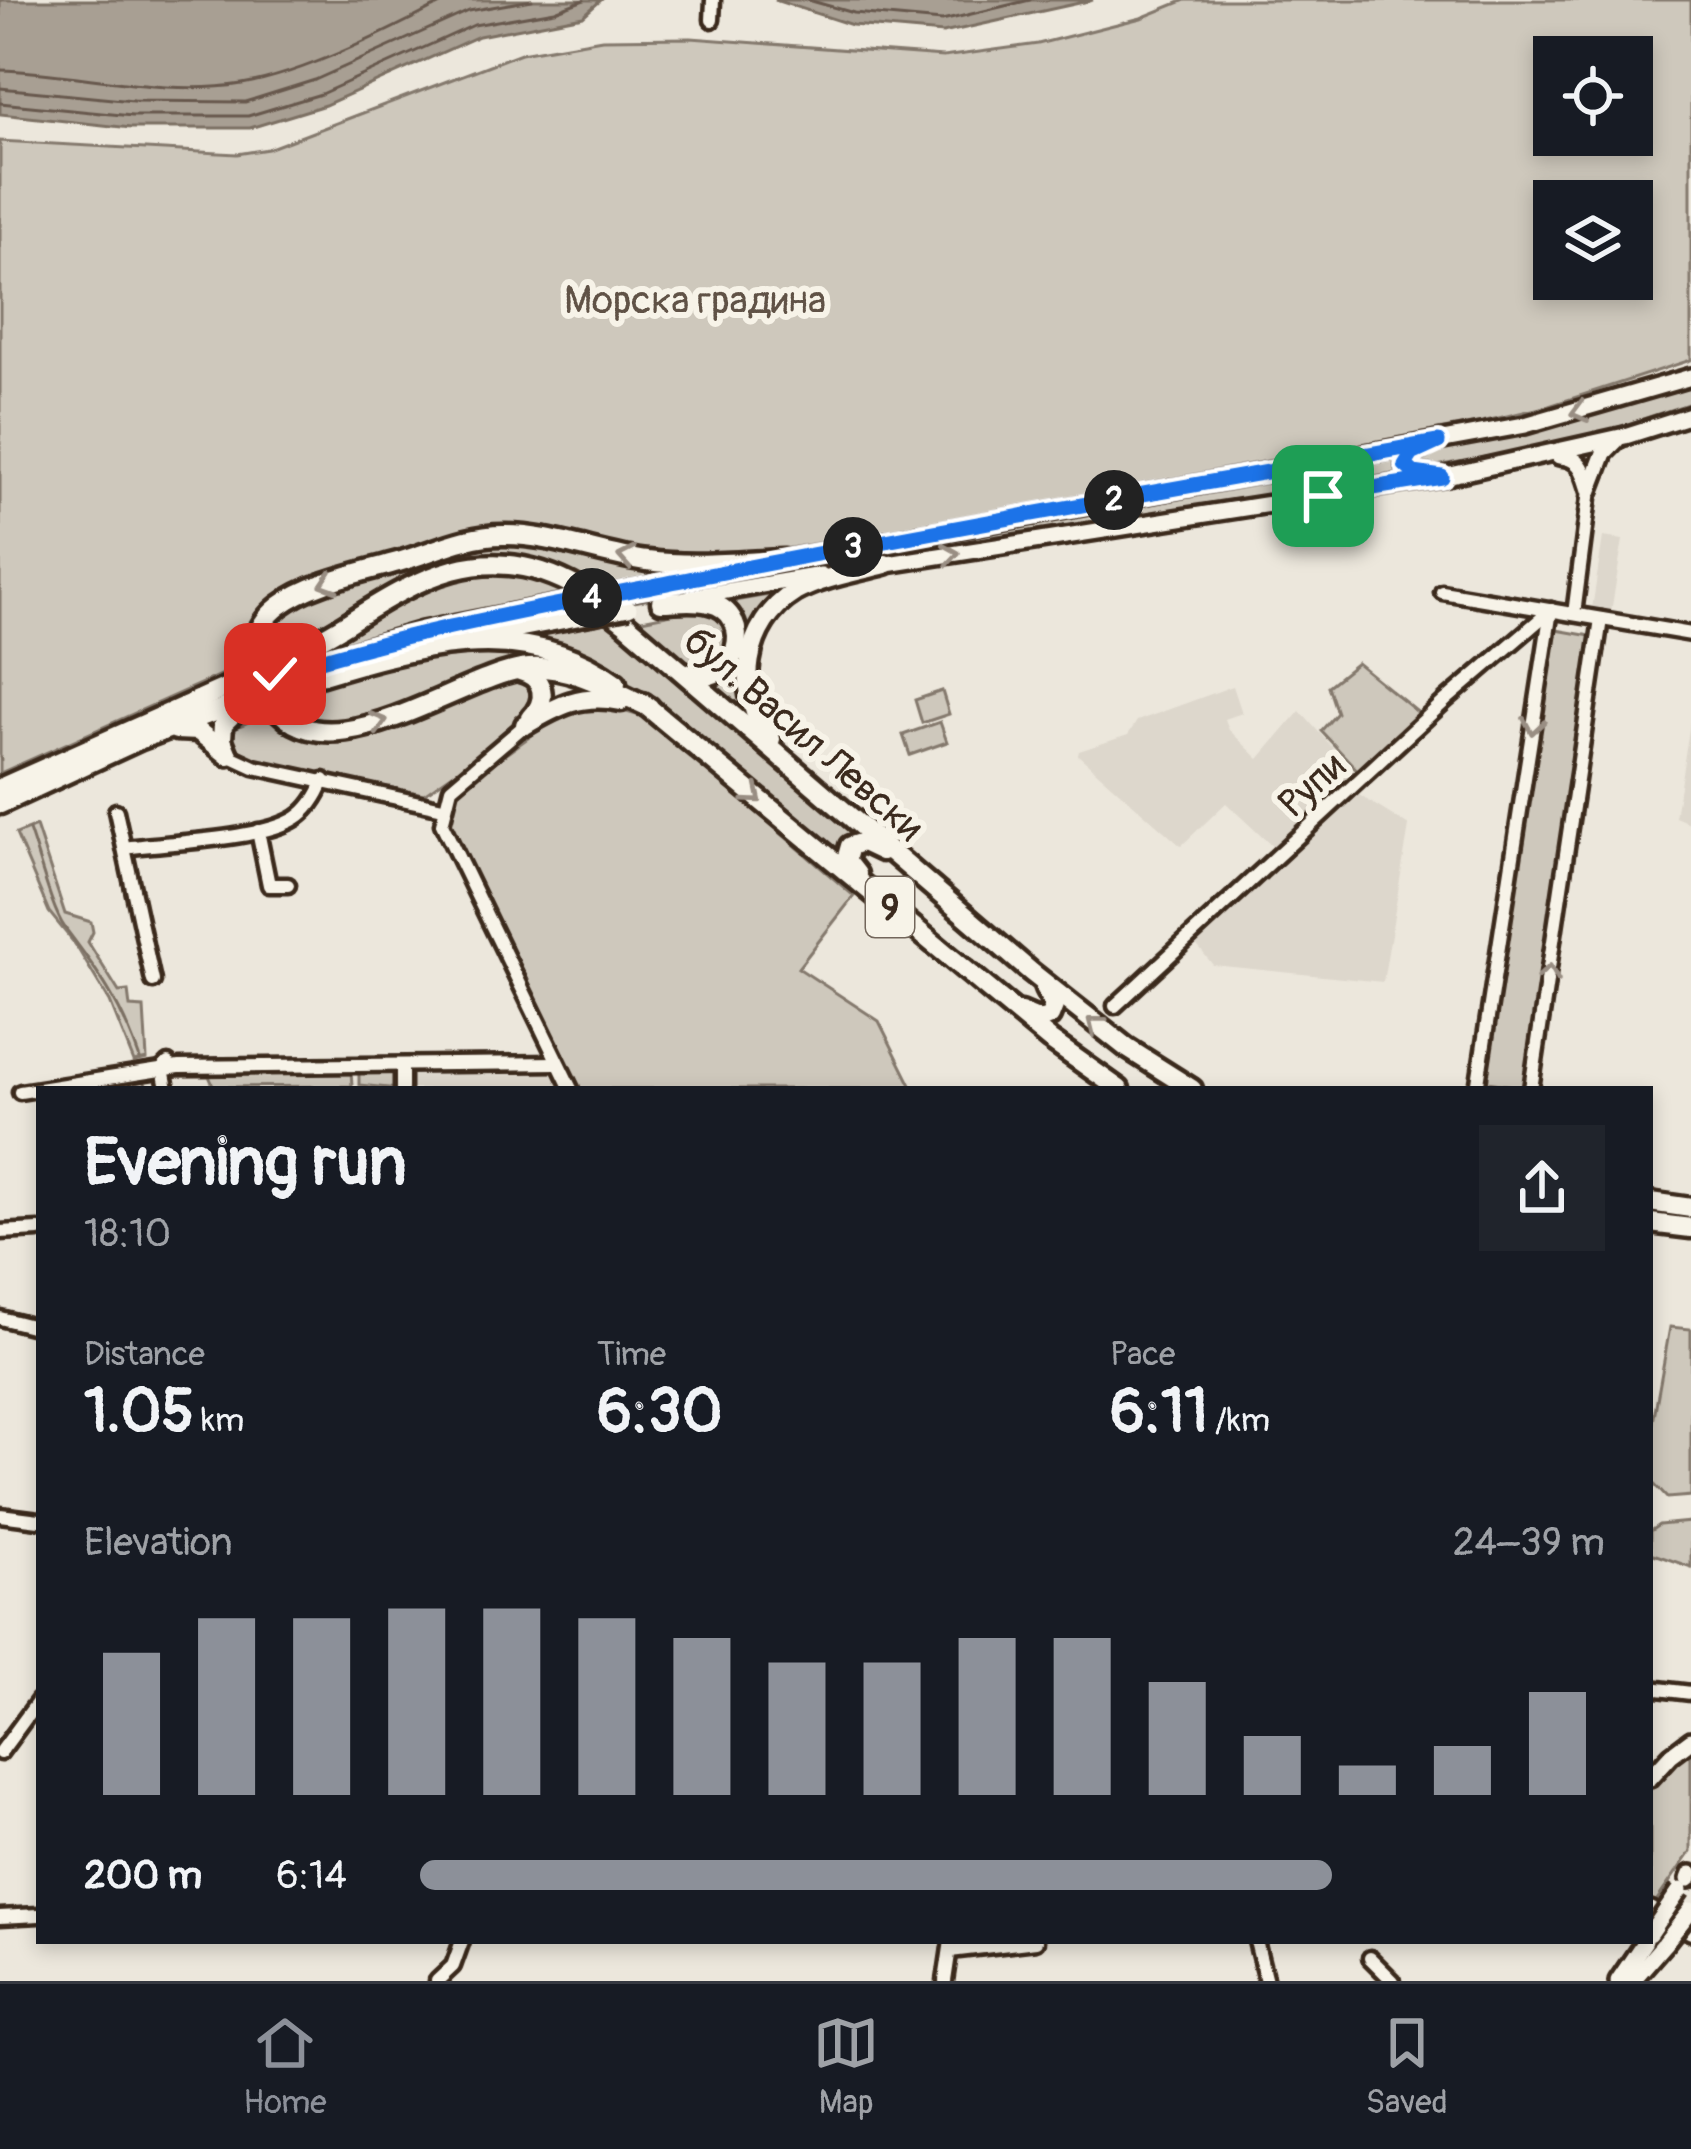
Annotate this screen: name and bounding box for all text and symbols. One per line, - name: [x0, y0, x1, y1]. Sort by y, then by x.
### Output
- map controls: [1533, 36, 1653, 300]
- button: locate: [1533, 36, 1653, 156]
- button: layers: [1533, 180, 1653, 300]
- park label: Морска градина: [564, 276, 826, 325]
- one-way arrow: [1569, 397, 1590, 422]
- pin: [1272, 445, 1374, 547]
- icon: arrive: [1290, 463, 1356, 529]
- pin: 2: [1084, 470, 1144, 530]
- text: 2: [1105, 479, 1123, 520]
- pin: 3: [823, 517, 883, 577]
- text: 3: [844, 526, 862, 567]
- one-way arrow: [942, 542, 961, 568]
- one-way arrow: [616, 545, 636, 571]
- one-way arrow: [318, 568, 339, 593]
- pin: 4: [562, 568, 622, 628]
- text: 4: [582, 577, 602, 618]
- street label: бул. Васил Левски: [673, 617, 933, 852]
- pin: [224, 623, 326, 725]
- icon: check: [242, 641, 308, 707]
- one-way arrow: [368, 711, 389, 736]
- one-way arrow: [1521, 716, 1547, 736]
- street label: Рупи: [1269, 742, 1356, 828]
- one-way arrow: [740, 781, 762, 803]
- road number: 9: [866, 877, 914, 937]
- one-way arrow: [1535, 964, 1561, 983]
- one-way arrow: [1086, 1017, 1108, 1038]
- text: Evening run: [84, 1122, 407, 1205]
- button: share: [1479, 1125, 1605, 1251]
- text: 18:10: [84, 1209, 171, 1258]
- text: Distance: [84, 1334, 205, 1375]
- text: Time: [597, 1334, 666, 1375]
- text: Pace: [1110, 1334, 1175, 1375]
- text: 1.05: [84, 1375, 194, 1450]
- text: 6:30: [597, 1375, 722, 1450]
- text: 6:11: [1110, 1375, 1208, 1450]
- text: km: [194, 1400, 244, 1441]
- text: /km: [1208, 1400, 1270, 1441]
- text: Elevation: [84, 1518, 233, 1567]
- text: 24–39 m: [1453, 1518, 1605, 1567]
- text: 200 m: [84, 1851, 202, 1900]
- text: 6:14: [276, 1851, 347, 1900]
- tab: Home: [243, 2010, 327, 2123]
- tab: Map: [813, 2010, 879, 2123]
- tab: Saved: [1366, 2010, 1448, 2123]

